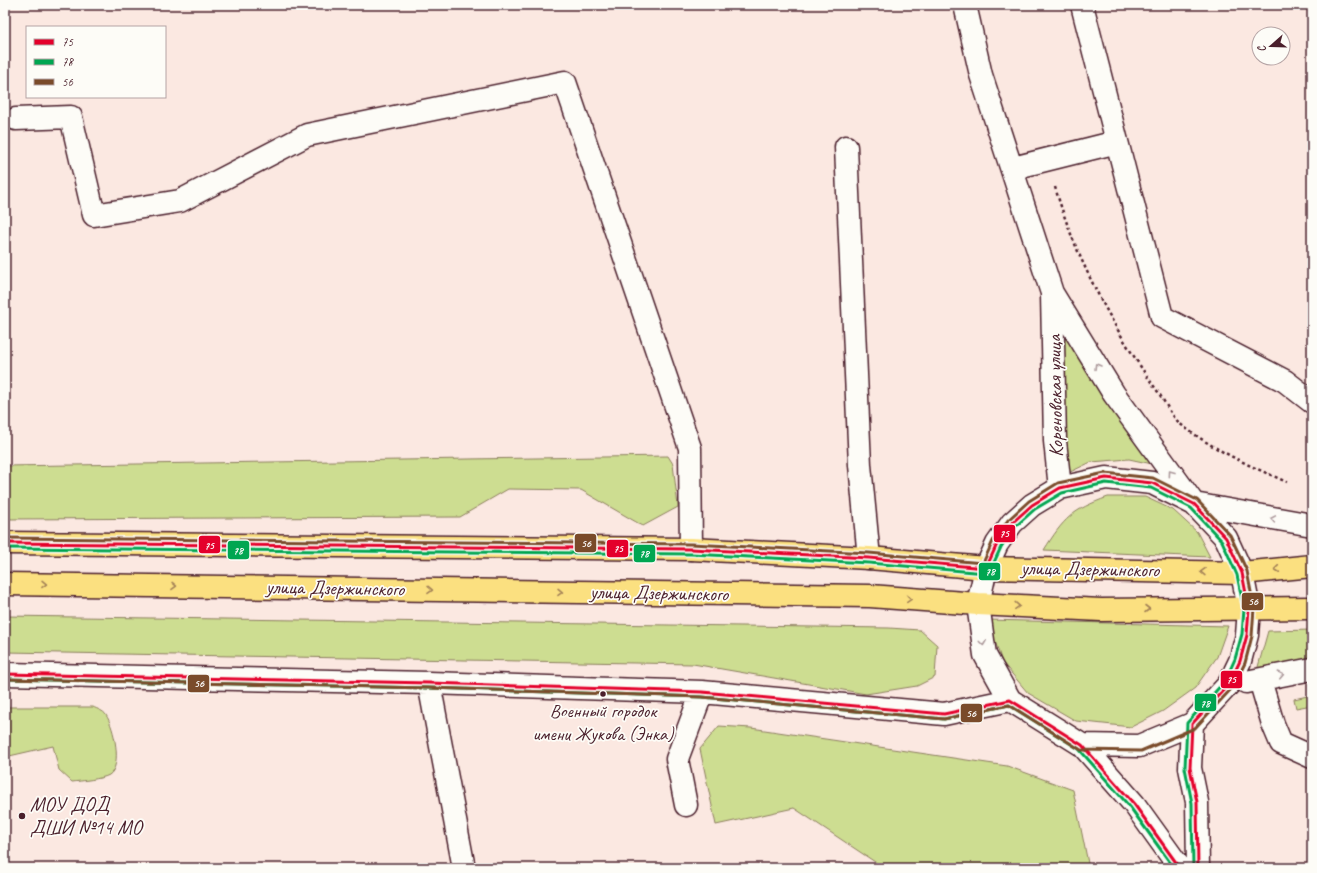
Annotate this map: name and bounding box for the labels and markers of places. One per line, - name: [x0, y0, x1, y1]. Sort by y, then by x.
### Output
- marker: Военный городок имени Жукова (Энка): [598, 689, 608, 699]
- place label: Военный городок имени Жукова (Энка): [533, 699, 675, 746]
- place label: МОУ ДОД ДШИ №14 МО: [30, 792, 144, 840]
- marker: МОУ ДОД ДШИ №14 МО: [17, 811, 27, 821]

